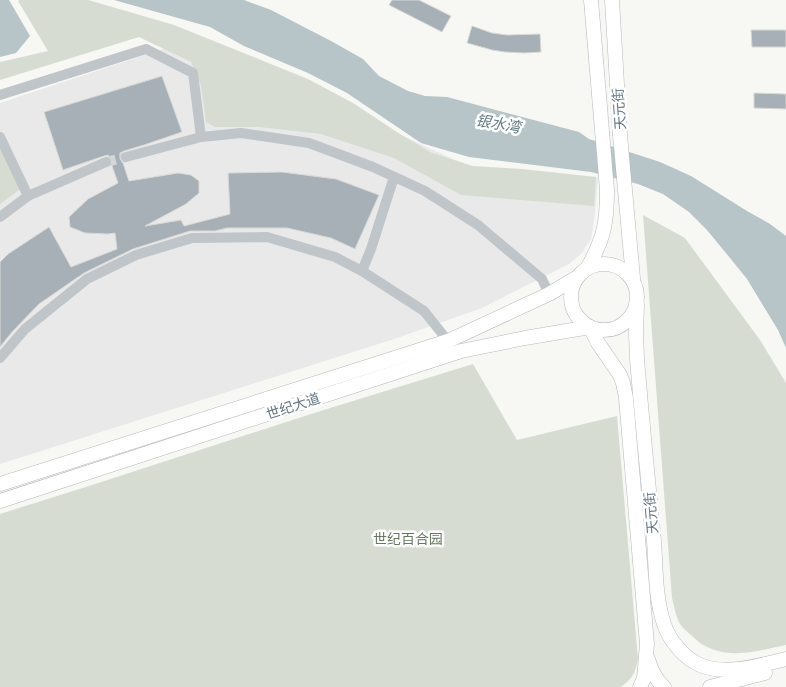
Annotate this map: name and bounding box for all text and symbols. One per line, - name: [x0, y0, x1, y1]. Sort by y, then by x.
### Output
- street label: 天元街: [610, 87, 629, 131]
- water label: 银水湾: [474, 111, 525, 137]
- street label: 世纪大道: [264, 390, 322, 423]
- street label: 天元街: [641, 491, 662, 535]
- park label: 世纪百合园: [373, 531, 443, 548]

